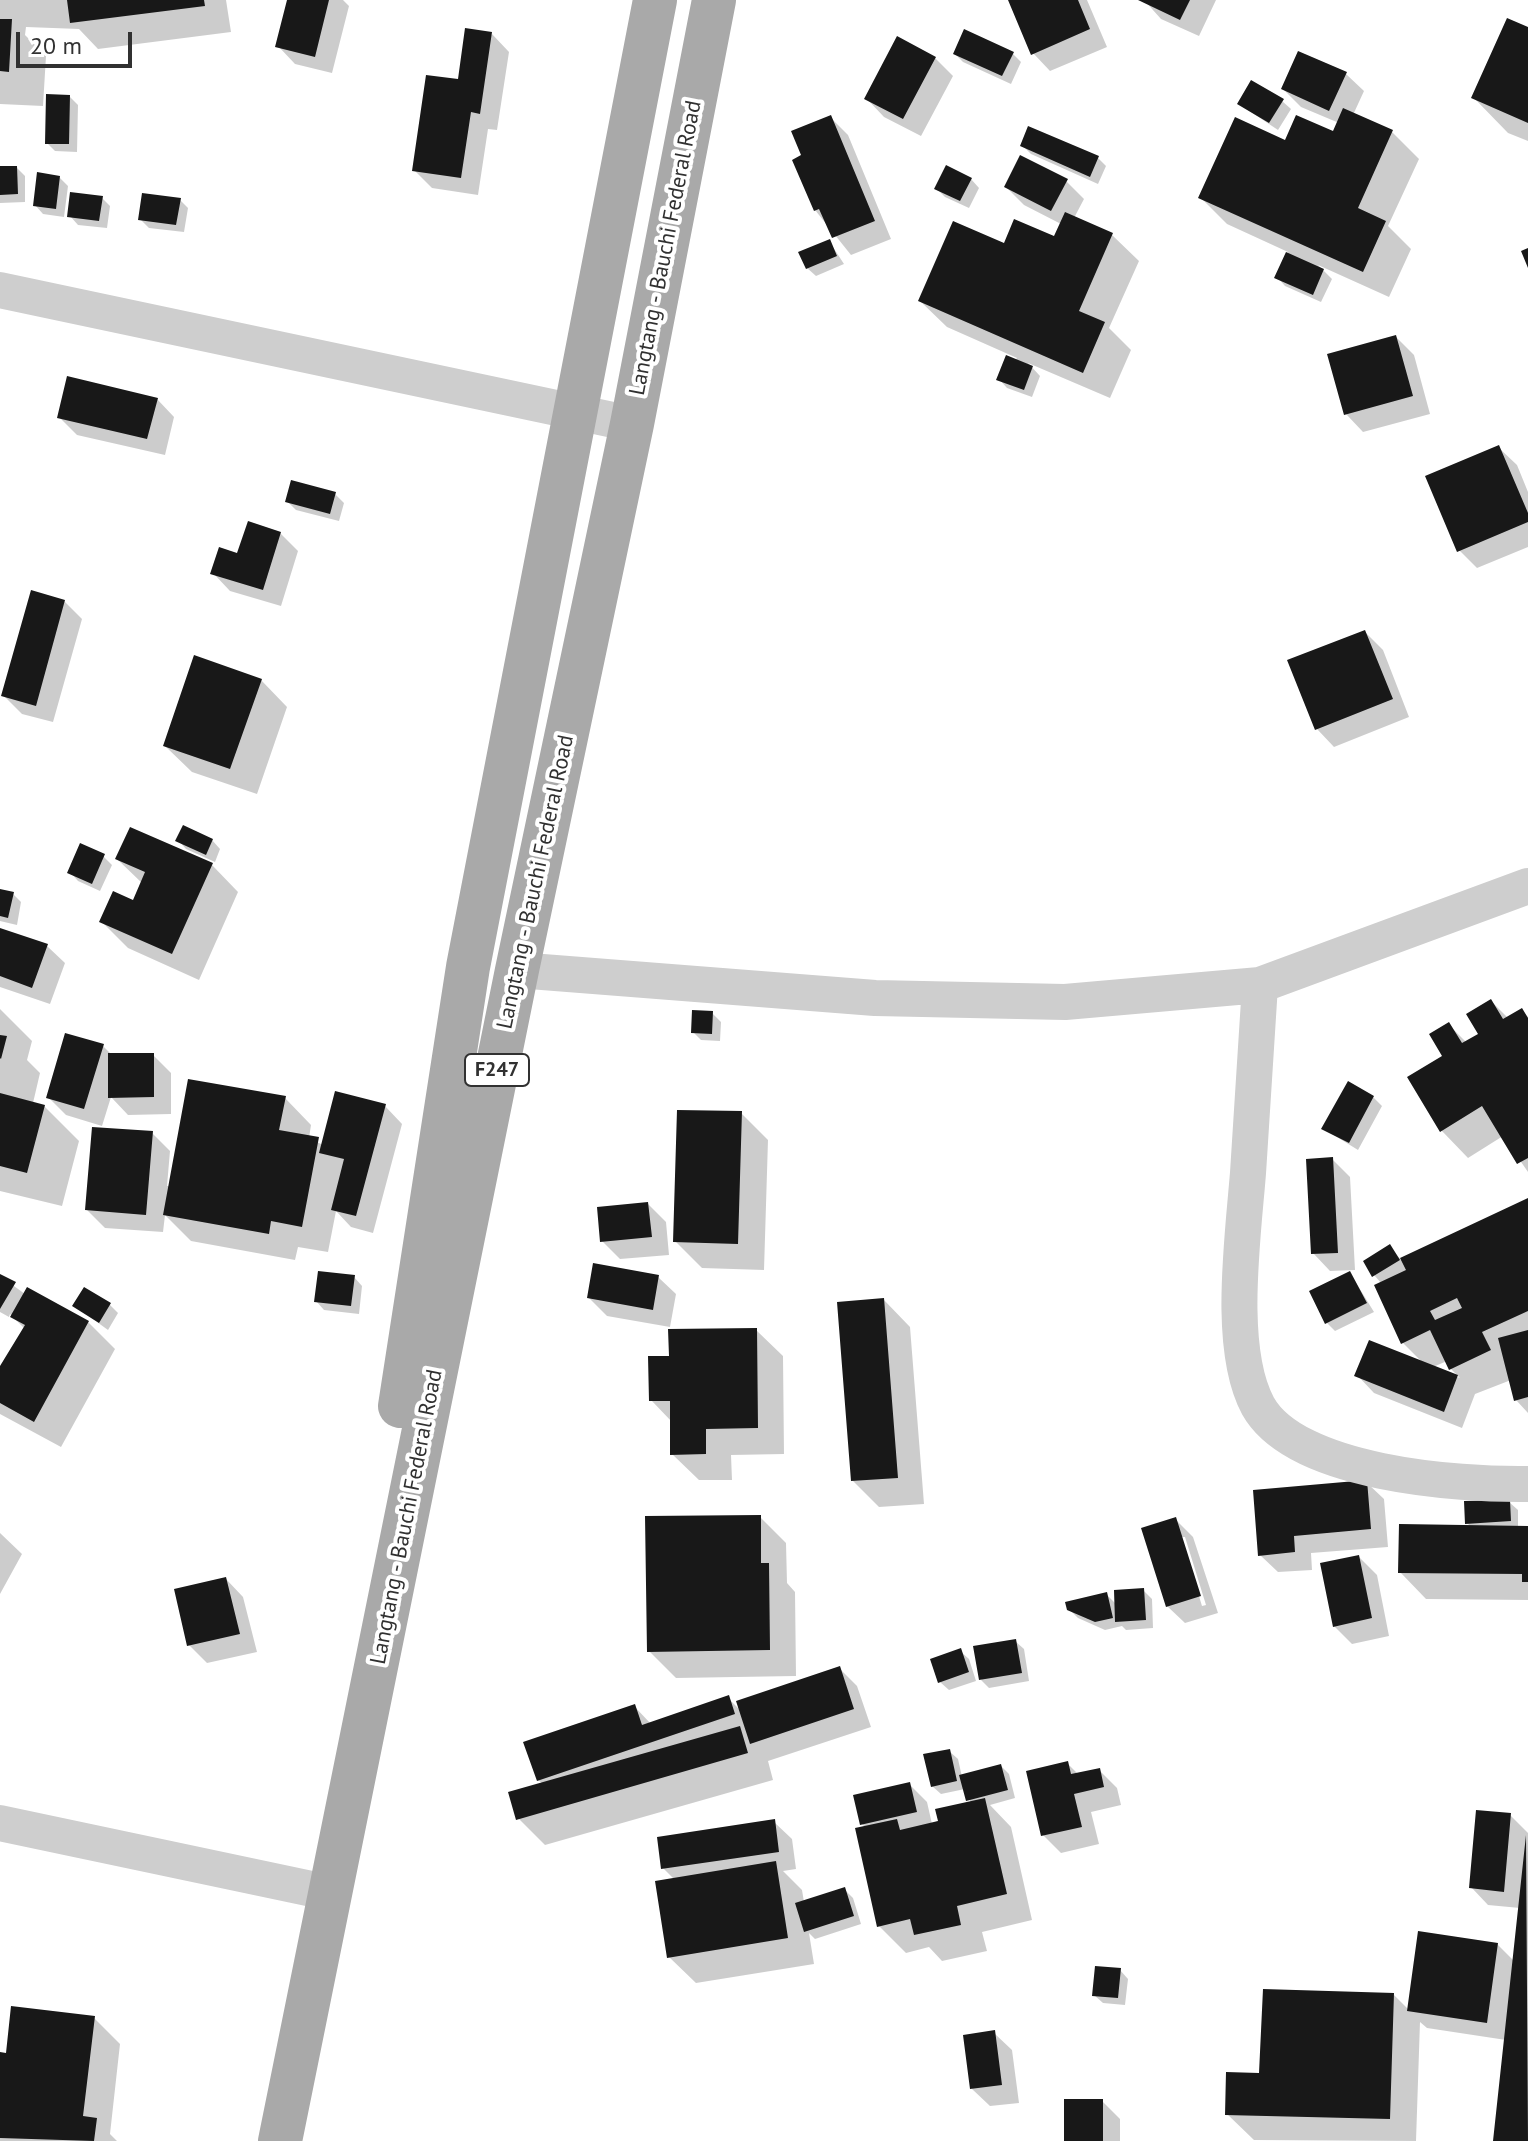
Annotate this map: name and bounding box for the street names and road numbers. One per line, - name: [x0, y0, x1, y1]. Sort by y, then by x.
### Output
- street label: Langtang - Bauchi Federal Road: [624, 98, 708, 398]
- street label: Langtang - Bauchi Federal Road: [492, 733, 580, 1031]
- road number: F247: [465, 1054, 529, 1086]
- street label: Langtang - Bauchi Federal Road: [365, 1367, 449, 1667]

